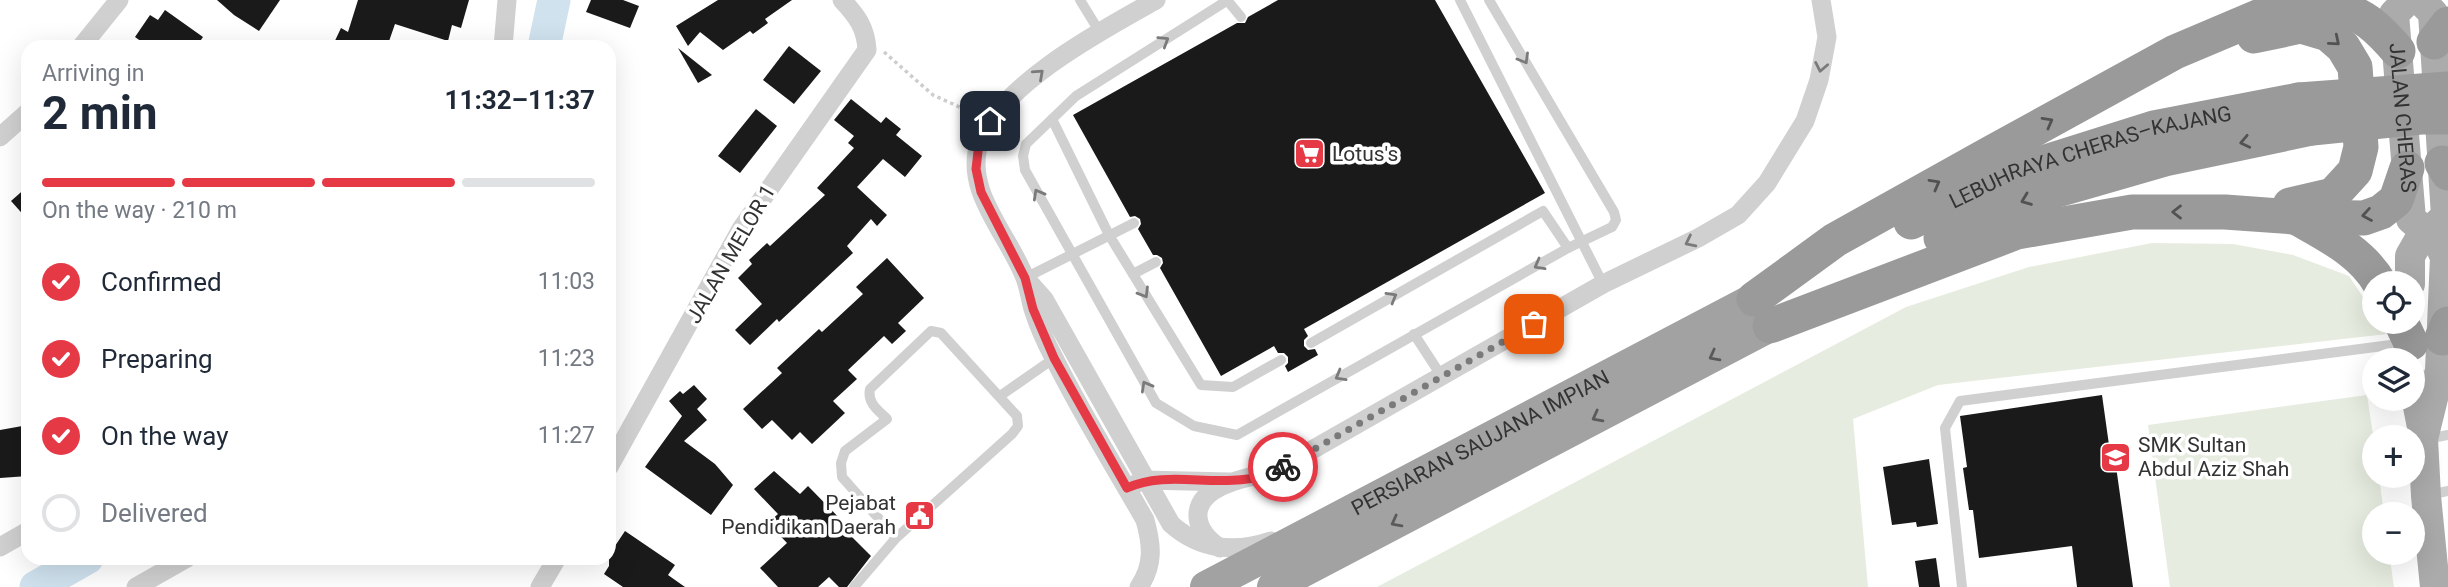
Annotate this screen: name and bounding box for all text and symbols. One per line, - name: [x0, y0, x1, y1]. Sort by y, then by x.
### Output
- one-way arrow: [2327, 32, 2340, 45]
- one-way arrow: [1156, 36, 1169, 49]
- street label: JALAN CHERAS: [2384, 42, 2421, 194]
- one-way arrow: [1516, 51, 1529, 64]
- text: Arriving in: [42, 60, 145, 87]
- one-way arrow: [1814, 61, 1829, 73]
- one-way arrow: [1031, 69, 1044, 82]
- text: 11:32–11:37: [445, 85, 595, 115]
- text: 2 min: [42, 86, 158, 140]
- pin: [960, 91, 1020, 151]
- street label: LEBUHRAYA CHERAS–KAJANG: [1945, 101, 2234, 214]
- icon: home: [971, 102, 1009, 140]
- one-way arrow: [2041, 117, 2053, 130]
- one-way arrow: [2239, 133, 2251, 148]
- supermarket icon: Lotus's: [1292, 137, 1326, 171]
- place label: Lotus's: [1332, 142, 1398, 166]
- one-way arrow: [1928, 179, 1941, 192]
- street label: JALAN MELOR 1: [682, 181, 780, 327]
- one-way arrow: [1033, 189, 1047, 202]
- one-way arrow: [2020, 192, 2032, 206]
- text: On the way · 210 m: [42, 197, 237, 224]
- one-way arrow: [2171, 204, 2182, 220]
- one-way arrow: [2361, 207, 2373, 222]
- one-way arrow: [1685, 234, 1697, 248]
- one-way arrow: [1533, 257, 1546, 270]
- icon: check: [42, 263, 80, 301]
- text: Confirmed: [101, 267, 222, 297]
- text: 11:03: [538, 268, 595, 295]
- map controls: [2362, 271, 2425, 565]
- button: locate: [2362, 271, 2425, 334]
- one-way arrow: [1136, 285, 1149, 298]
- one-way arrow: [1384, 292, 1397, 305]
- pin: [1504, 294, 1564, 354]
- icon: bag: [1515, 305, 1553, 343]
- icon: check: [42, 340, 80, 378]
- text: Preparing: [101, 344, 213, 374]
- text: 11:23: [538, 345, 595, 372]
- one-way arrow: [1709, 347, 1721, 361]
- button: layers: [2362, 348, 2425, 411]
- street label: PERSIARAN SAUJANA IMPIAN: [1347, 365, 1613, 520]
- one-way arrow: [1335, 368, 1348, 381]
- one-way arrow: [1141, 380, 1154, 393]
- one-way arrow: [1592, 408, 1605, 422]
- icon: check: [42, 417, 80, 455]
- text: On the way: [101, 421, 229, 451]
- text: 11:27: [538, 422, 595, 449]
- button: +: [2362, 425, 2425, 488]
- courier: [1248, 432, 1318, 502]
- place label: SMK Sultan Abdul Aziz Shah: [2138, 433, 2289, 481]
- school or university icon: SMK Sultan Abdul Aziz Shah: [2098, 440, 2132, 474]
- icon: bike: [1264, 448, 1302, 486]
- place label: Pejabat Pendidikan Daerah: [721, 491, 896, 539]
- text: Delivered: [101, 498, 208, 528]
- public building icon: Pejabat Pendidikan Daerah: [902, 498, 936, 532]
- button: −: [2362, 502, 2425, 565]
- one-way arrow: [1391, 514, 1403, 528]

